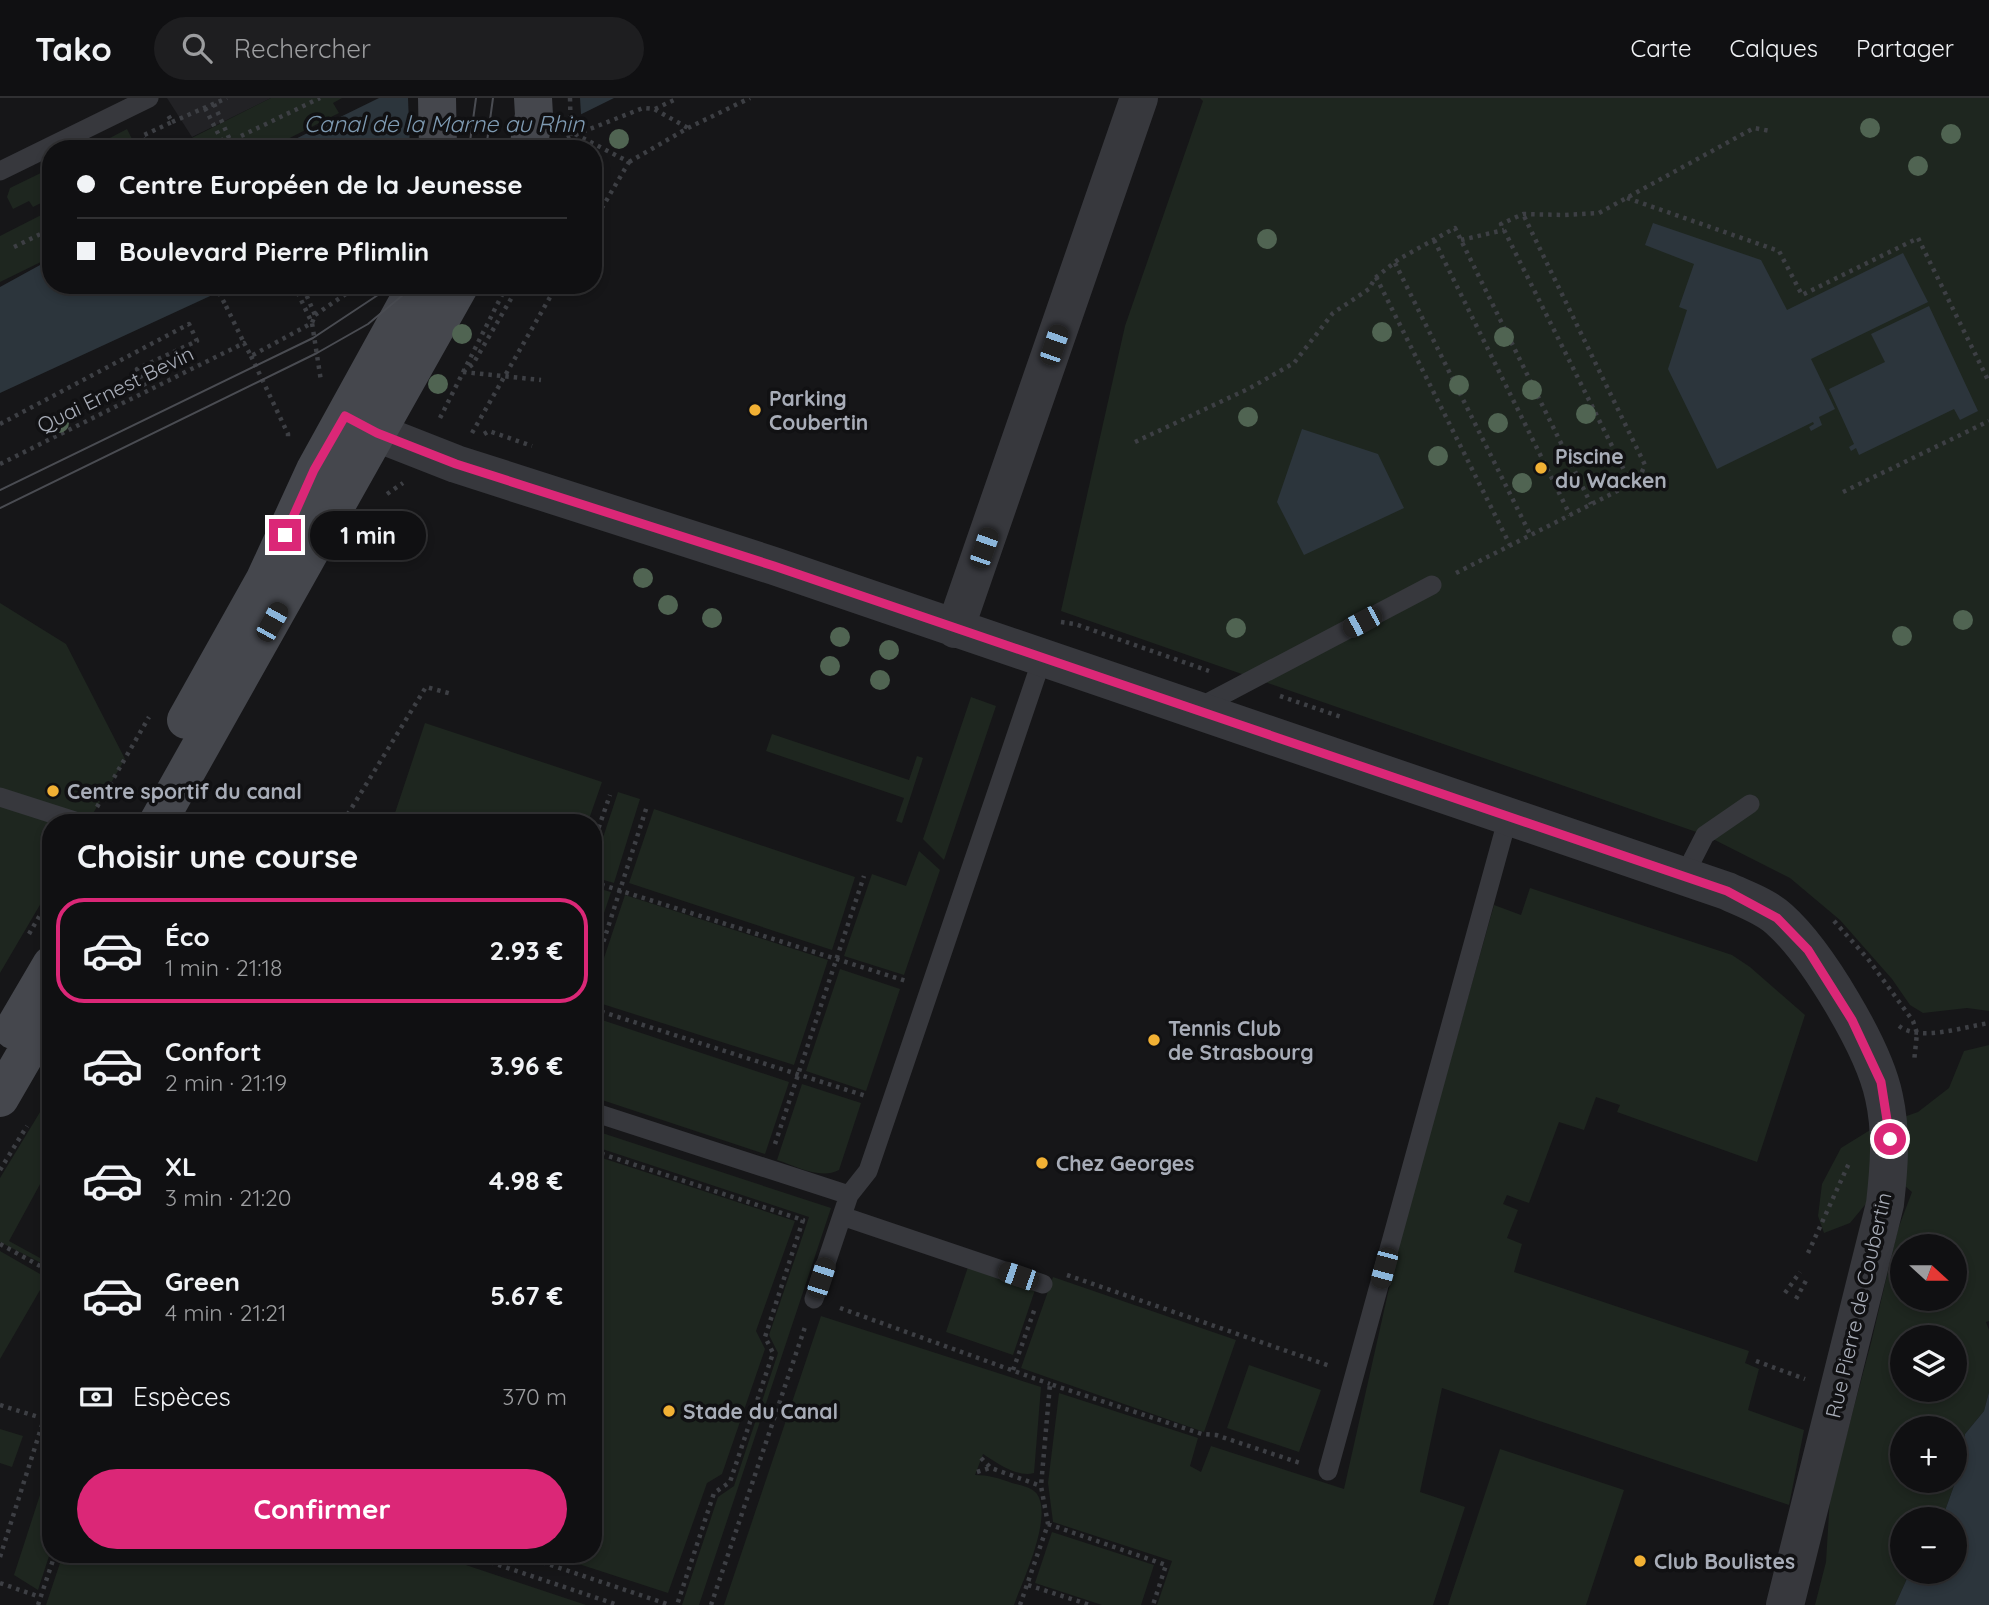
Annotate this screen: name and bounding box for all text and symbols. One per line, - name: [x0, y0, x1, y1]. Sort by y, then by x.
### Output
- search box: [154, 17, 644, 80]
- text: Tako: [35, 28, 112, 69]
- icon: search: [178, 29, 216, 67]
- text: Rechercher: [234, 32, 371, 65]
- text: Carte: [1630, 33, 1692, 63]
- text: Calques: [1730, 33, 1818, 63]
- text: Partager: [1856, 33, 1954, 63]
- water label: Canal de la Marne au Rhin: [304, 109, 585, 138]
- text: Centre Européen de la Jeunesse: [119, 168, 522, 201]
- text: Boulevard Pierre Pflimlin: [119, 235, 429, 268]
- car: [1038, 322, 1071, 368]
- street label: Quai Ernest Bevin: [32, 340, 198, 438]
- place label: Parking Coubertin: [769, 385, 868, 435]
- marker: Parking Coubertin: [747, 402, 763, 418]
- place label: Piscine du Wacken: [1555, 443, 1667, 493]
- marker: Piscine du Wacken: [1533, 460, 1549, 476]
- callout: 1 min: [310, 510, 425, 560]
- route end: [269, 519, 301, 551]
- text: 1 min: [340, 521, 396, 550]
- car: [968, 525, 1001, 571]
- car: [253, 599, 292, 645]
- car: [1339, 603, 1386, 641]
- place label: Centre sportif du canal: [67, 778, 302, 804]
- marker: Centre sportif du canal: [45, 783, 61, 799]
- text: Choisir une course: [77, 836, 358, 876]
- icon: car: [81, 919, 144, 982]
- text: Éco: [165, 920, 210, 953]
- text: 2.93 €: [489, 934, 563, 967]
- text: 1 min · 21:18: [165, 953, 283, 982]
- place label: Tennis Club de Strasbourg: [1168, 1015, 1314, 1065]
- marker: Tennis Club de Strasbourg: [1146, 1032, 1162, 1048]
- icon: car: [81, 1034, 144, 1097]
- text: Confort: [165, 1035, 262, 1068]
- text: 3.96 €: [490, 1049, 563, 1082]
- text: 2 min · 21:19: [165, 1068, 287, 1097]
- route start: [1874, 1123, 1906, 1155]
- icon: car: [81, 1149, 144, 1212]
- text: XL: [165, 1150, 197, 1183]
- place label: Chez Georges: [1056, 1150, 1194, 1176]
- marker: Chez Georges: [1034, 1155, 1050, 1171]
- text: 4.98 €: [489, 1164, 563, 1197]
- text: 3 min · 21:20: [165, 1183, 292, 1212]
- street label: Rue Pierre de Coubertin: [1819, 1190, 1897, 1420]
- north arrow: [1890, 1234, 1967, 1311]
- map controls: [1890, 1234, 1967, 1584]
- car: [1369, 1245, 1400, 1291]
- car: [805, 1255, 838, 1301]
- car: [995, 1259, 1042, 1293]
- icon: car: [81, 1264, 144, 1327]
- text: Green: [165, 1265, 240, 1298]
- text: 5.67 €: [490, 1279, 563, 1312]
- text: 4 min · 21:21: [165, 1298, 286, 1327]
- button: layers: [1890, 1325, 1967, 1402]
- icon: cash: [77, 1378, 115, 1416]
- text: Espèces: [133, 1380, 231, 1413]
- text: 370 m: [502, 1382, 567, 1411]
- place label: Stade du Canal: [683, 1398, 838, 1424]
- marker: Stade du Canal: [661, 1403, 677, 1419]
- button: +: [1890, 1416, 1967, 1493]
- button: Confirmer: [77, 1469, 567, 1549]
- button: −: [1890, 1507, 1967, 1584]
- place label: Club Boulistes: [1654, 1548, 1795, 1574]
- marker: Club Boulistes: [1632, 1553, 1648, 1569]

